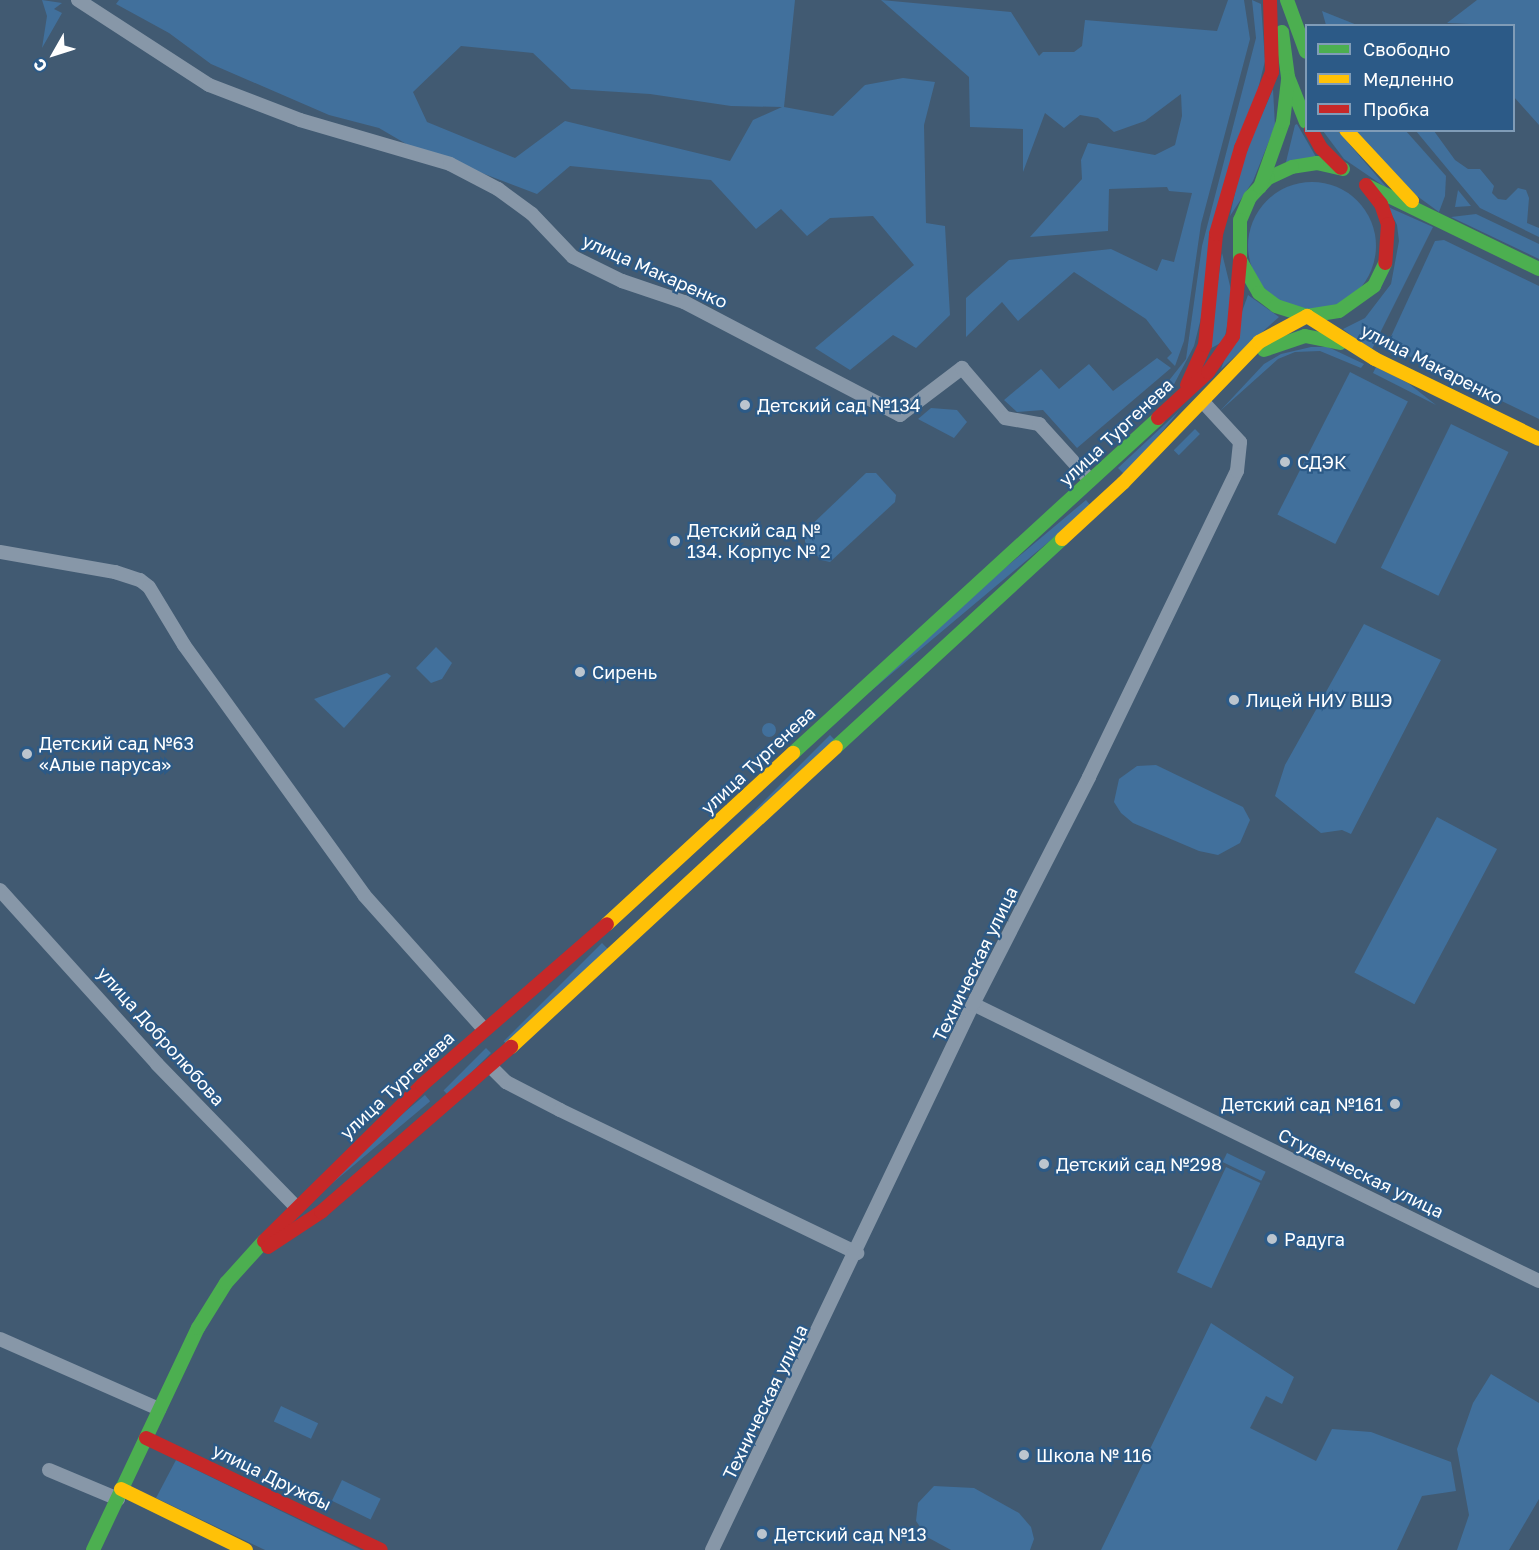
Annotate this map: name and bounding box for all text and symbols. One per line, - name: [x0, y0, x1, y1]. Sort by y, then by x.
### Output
- north arrow: [24, 24, 84, 84]
- legend: [1305, 24, 1515, 132]
- text: Свободно: [1363, 38, 1450, 60]
- text: С: [29, 55, 51, 76]
- text: Медленно: [1363, 68, 1454, 90]
- text: Пробка: [1363, 98, 1429, 120]
- street label: улица Макаренко: [579, 229, 731, 313]
- street label: улица Макаренко: [1357, 319, 1507, 409]
- street label: улица Тургенева: [1054, 373, 1178, 491]
- place label: Детский сад №134: [757, 394, 921, 416]
- marker: Детский сад №134: [738, 398, 752, 412]
- place label: СДЭК: [1297, 451, 1346, 473]
- marker: СДЭК: [1278, 455, 1292, 469]
- place label: Детский сад № 134. Корпус № 2: [687, 520, 831, 562]
- marker: Детский сад № 134. Корпус № 2: [668, 534, 682, 548]
- place label: Сирень: [592, 661, 657, 683]
- marker: Сирень: [573, 665, 587, 679]
- place label: Лицей НИУ ВШЭ: [1246, 689, 1393, 711]
- marker: Лицей НИУ ВШЭ: [1227, 693, 1241, 707]
- street label: улица Тургенева: [696, 701, 820, 819]
- place label: Детский сад №63 «Алые паруса»: [39, 733, 194, 776]
- marker: Детский сад №63 «Алые паруса»: [20, 747, 34, 761]
- street label: Техническая улица: [928, 883, 1022, 1045]
- street label: улица Добролюбова: [93, 962, 229, 1110]
- street label: улица Тургенева: [335, 1026, 459, 1144]
- place label: Детский сад №161: [1221, 1093, 1383, 1115]
- marker: Детский сад №161: [1388, 1097, 1402, 1111]
- street label: Студенческая улица: [1275, 1124, 1447, 1222]
- place label: Детский сад №298: [1056, 1153, 1222, 1175]
- marker: Детский сад №298: [1037, 1157, 1051, 1171]
- place label: Радуга: [1284, 1228, 1345, 1250]
- marker: Радуга: [1265, 1232, 1279, 1246]
- street label: Техническая улица: [718, 1321, 812, 1483]
- street label: улица Дружбы: [209, 1439, 335, 1515]
- place label: Школа № 116: [1036, 1444, 1152, 1466]
- marker: Школа № 116: [1017, 1448, 1031, 1462]
- place label: Детский сад №13: [774, 1523, 927, 1545]
- marker: Детский сад №13: [755, 1527, 769, 1541]

